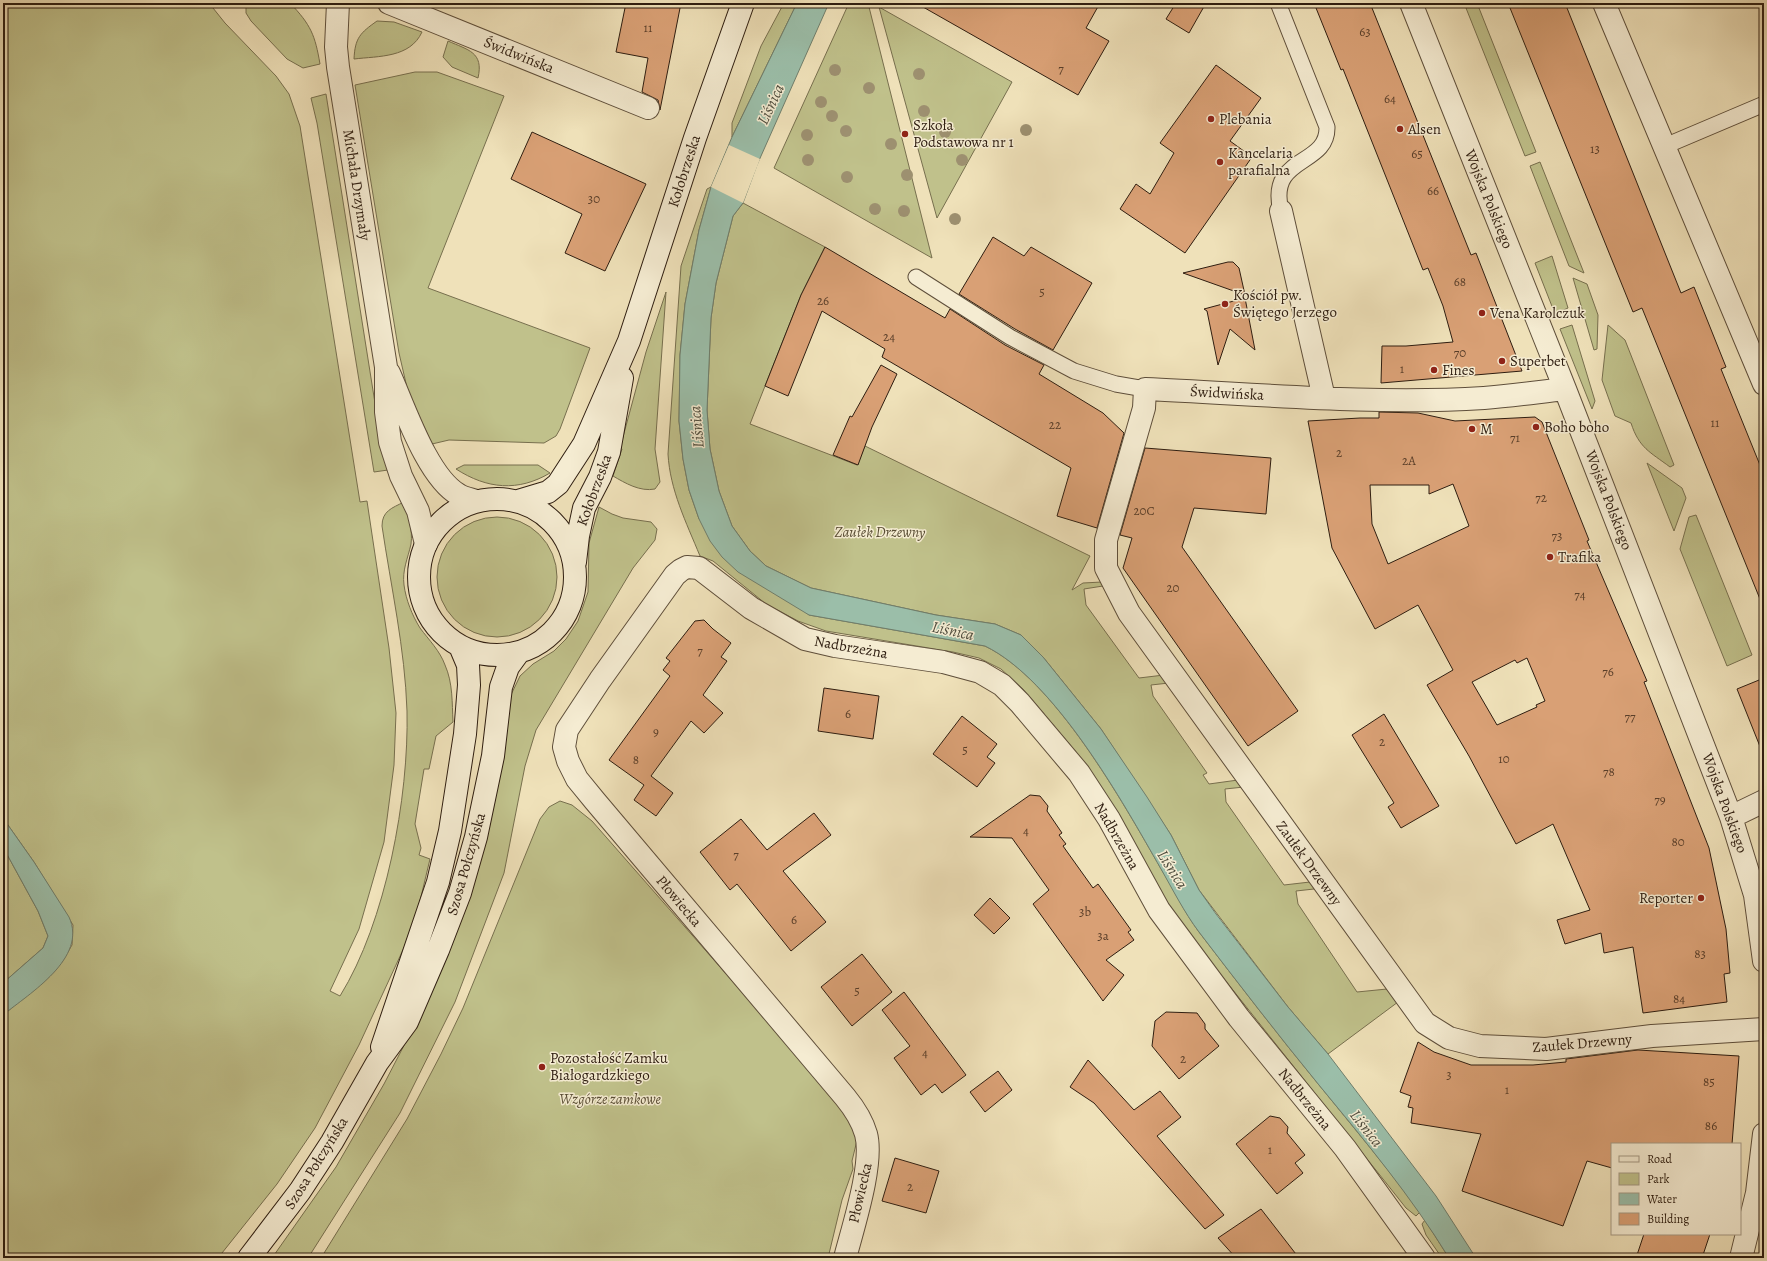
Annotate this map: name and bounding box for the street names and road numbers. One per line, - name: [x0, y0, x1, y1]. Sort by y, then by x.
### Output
- street label: Świdwińska: [481, 32, 557, 78]
- street label: Michała Drzymały: [338, 128, 376, 242]
- street label: Kołobrzeska: [663, 132, 705, 210]
- street label: Wojska Polskiego: [1460, 146, 1518, 252]
- street label: Świdwińska: [1190, 381, 1264, 405]
- street label: Wojska Polskiego: [1580, 446, 1637, 553]
- street label: Kołobrzeska: [572, 451, 616, 529]
- street label: Nadbrzeżna: [813, 631, 889, 663]
- street label: Wojska Polskiego: [1697, 749, 1752, 856]
- street label: Nadbrzeżna: [1090, 799, 1144, 873]
- street label: Szosa Połczyńska: [442, 810, 490, 918]
- street label: Zaułek Drzewny: [1272, 817, 1347, 910]
- street label: Płowiecka: [652, 871, 706, 931]
- street label: Zaułek Drzewny: [1531, 1029, 1633, 1057]
- street label: Nadbrzeżna: [1274, 1064, 1336, 1134]
- street label: Szosa Połczyńska: [279, 1113, 353, 1213]
- street label: Płowiecka: [843, 1161, 877, 1225]

